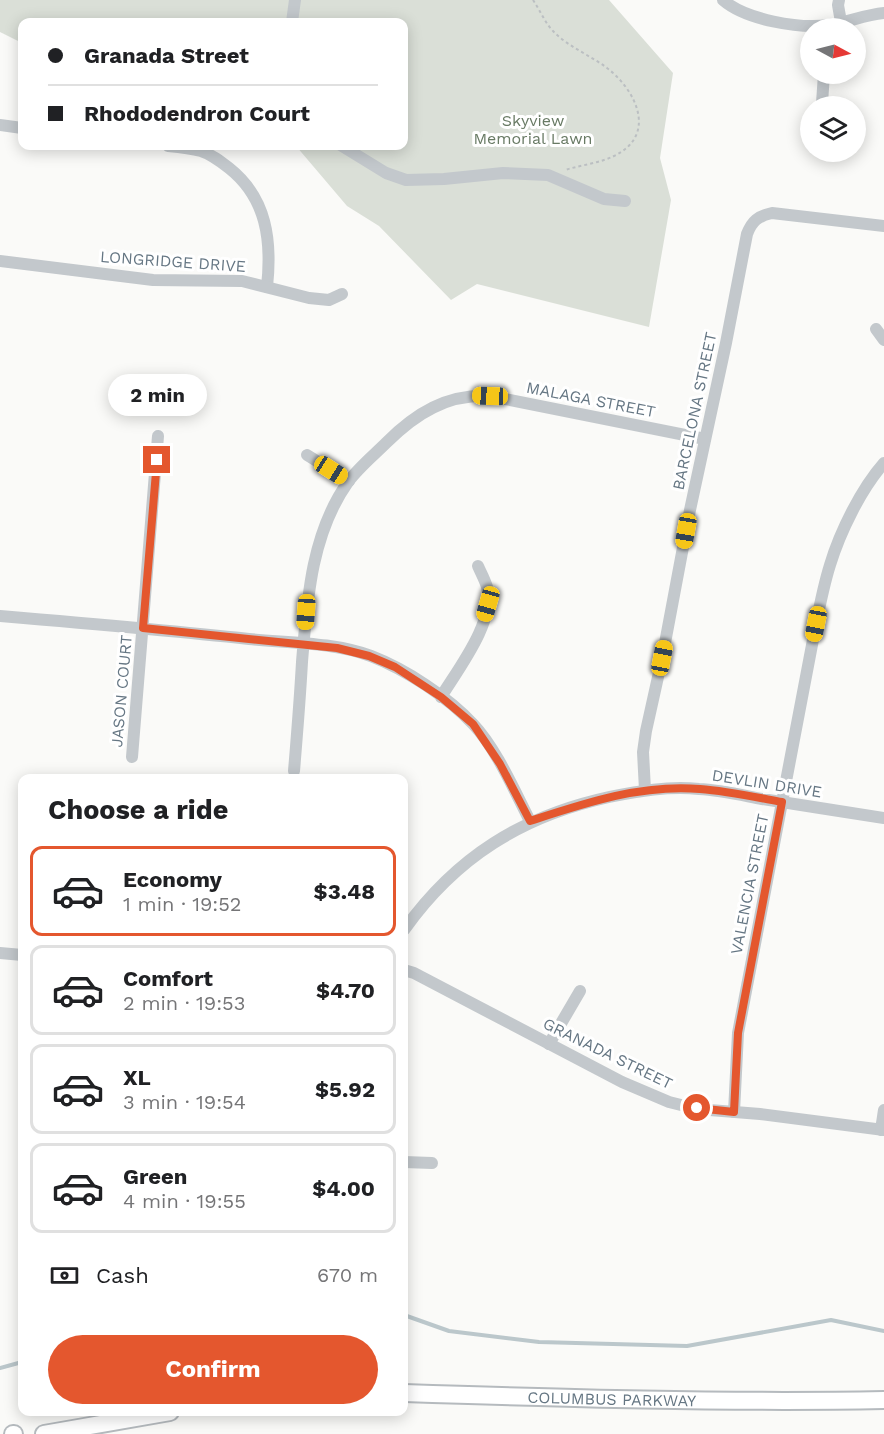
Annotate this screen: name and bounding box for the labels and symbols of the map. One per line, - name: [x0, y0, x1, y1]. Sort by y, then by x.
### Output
- north arrow: [800, 18, 866, 84]
- park label: Skyview Memorial Lawn: [474, 111, 592, 148]
- street label: LONGRIDGE DRIVE: [99, 247, 247, 276]
- street label: BARCELONA STREET: [668, 330, 721, 492]
- callout: 2 min: [108, 373, 207, 415]
- street label: MALAGA STREET: [525, 378, 657, 421]
- car: [472, 386, 508, 406]
- route end: [143, 446, 170, 473]
- car: [311, 453, 351, 487]
- car: [674, 512, 698, 550]
- car: [474, 584, 502, 624]
- car: [296, 593, 316, 631]
- car: [804, 605, 828, 643]
- street label: JASON COURT: [107, 634, 136, 748]
- car: [650, 639, 674, 677]
- street label: DEVLIN DRIVE: [711, 765, 823, 802]
- street label: VALENCIA STREET: [727, 812, 772, 956]
- street label: GRANADA STREET: [540, 1014, 676, 1093]
- route start: [683, 1094, 710, 1121]
- street label: COLUMBUS PARKWAY: [527, 1388, 696, 1410]

